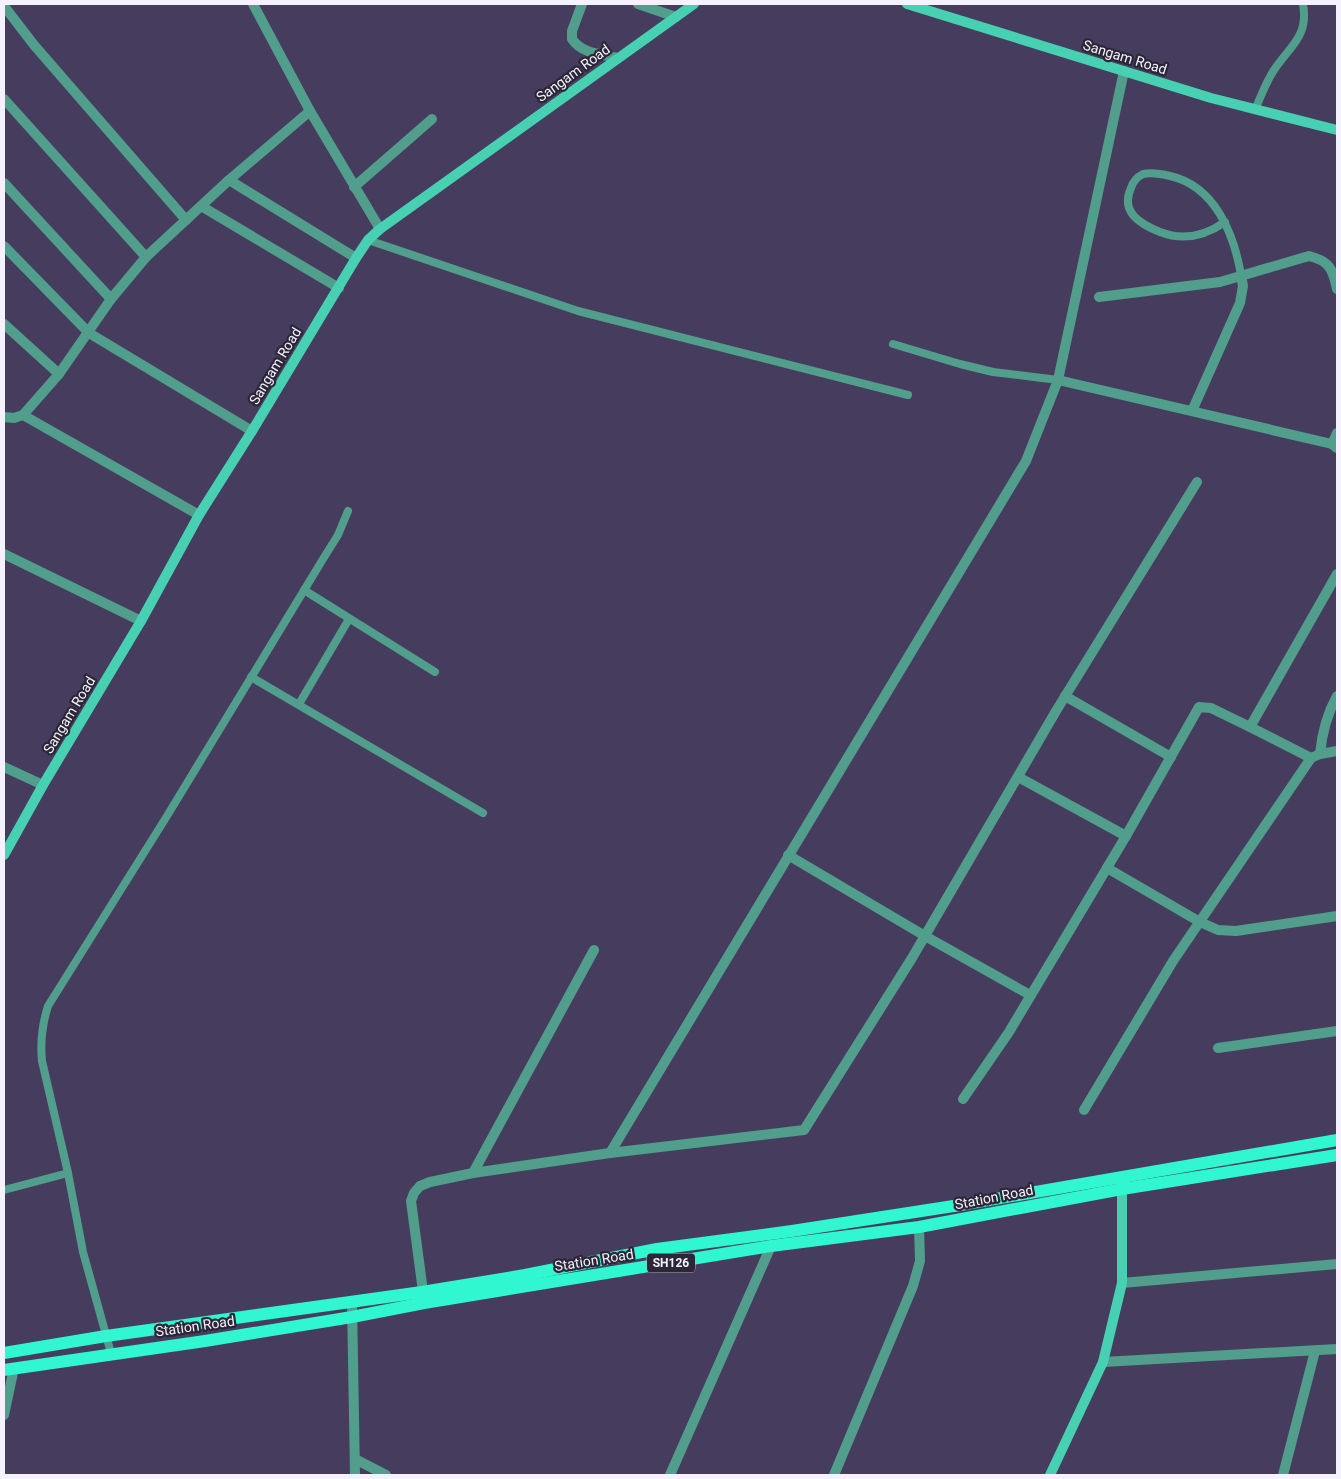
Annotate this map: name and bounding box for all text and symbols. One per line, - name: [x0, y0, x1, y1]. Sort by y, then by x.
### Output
- street label: Sangam Road: [1081, 37, 1169, 77]
- street label: Sangam Road: [533, 41, 613, 105]
- street label: Sangam Road: [246, 325, 304, 407]
- street label: Sangam Road: [40, 674, 98, 756]
- street label: Station Road: [953, 1182, 1035, 1212]
- street label: Station Road: [553, 1246, 635, 1274]
- road number: SH126: [647, 1254, 695, 1272]
- street label: Station Road: [154, 1313, 236, 1339]

